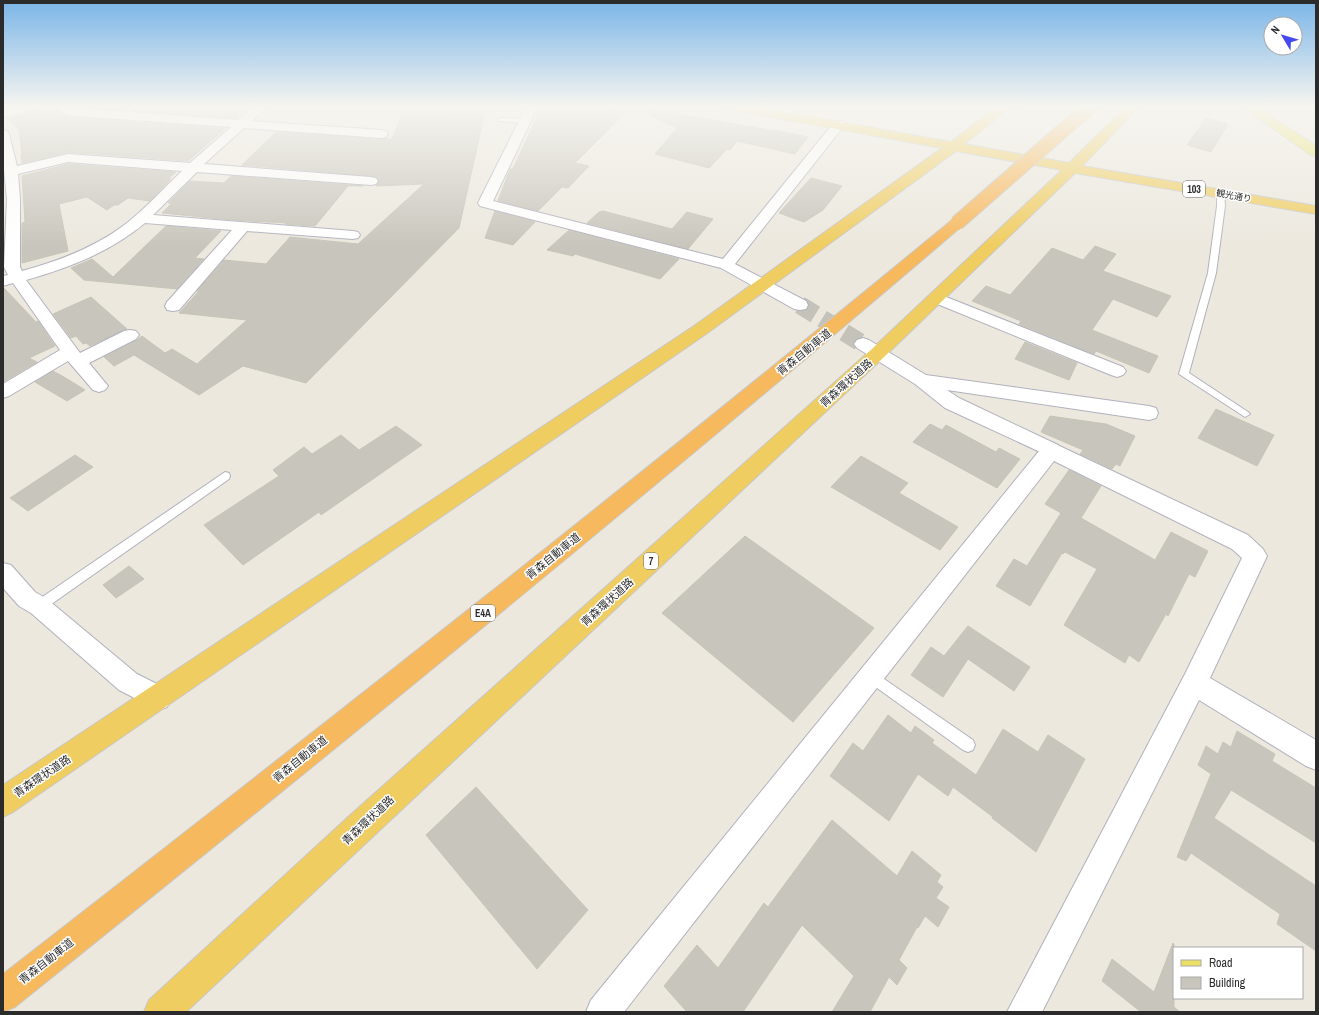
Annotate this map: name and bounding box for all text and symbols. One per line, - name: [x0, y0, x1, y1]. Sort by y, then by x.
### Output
- north arrow: [1263, 16, 1303, 56]
- text: N: [1268, 23, 1283, 37]
- road number: 103: [1183, 181, 1205, 197]
- street label: 観光通り: [1215, 187, 1253, 205]
- street label: 青森自動車道: [774, 326, 834, 378]
- street label: 青森環状道路: [817, 356, 875, 410]
- street label: 青森自動車道: [523, 530, 583, 582]
- road number: 7: [644, 553, 658, 569]
- street label: 青森環状道路: [578, 575, 636, 629]
- road number: E4A: [471, 605, 495, 621]
- street label: 青森自動車道: [270, 733, 330, 785]
- street label: 青森環状道路: [11, 752, 73, 800]
- street label: 青森環状道路: [339, 792, 397, 848]
- street label: 青森自動車道: [16, 935, 76, 987]
- legend: [1173, 947, 1303, 999]
- text: Road: [1209, 955, 1233, 971]
- text: Building: [1209, 975, 1246, 991]

